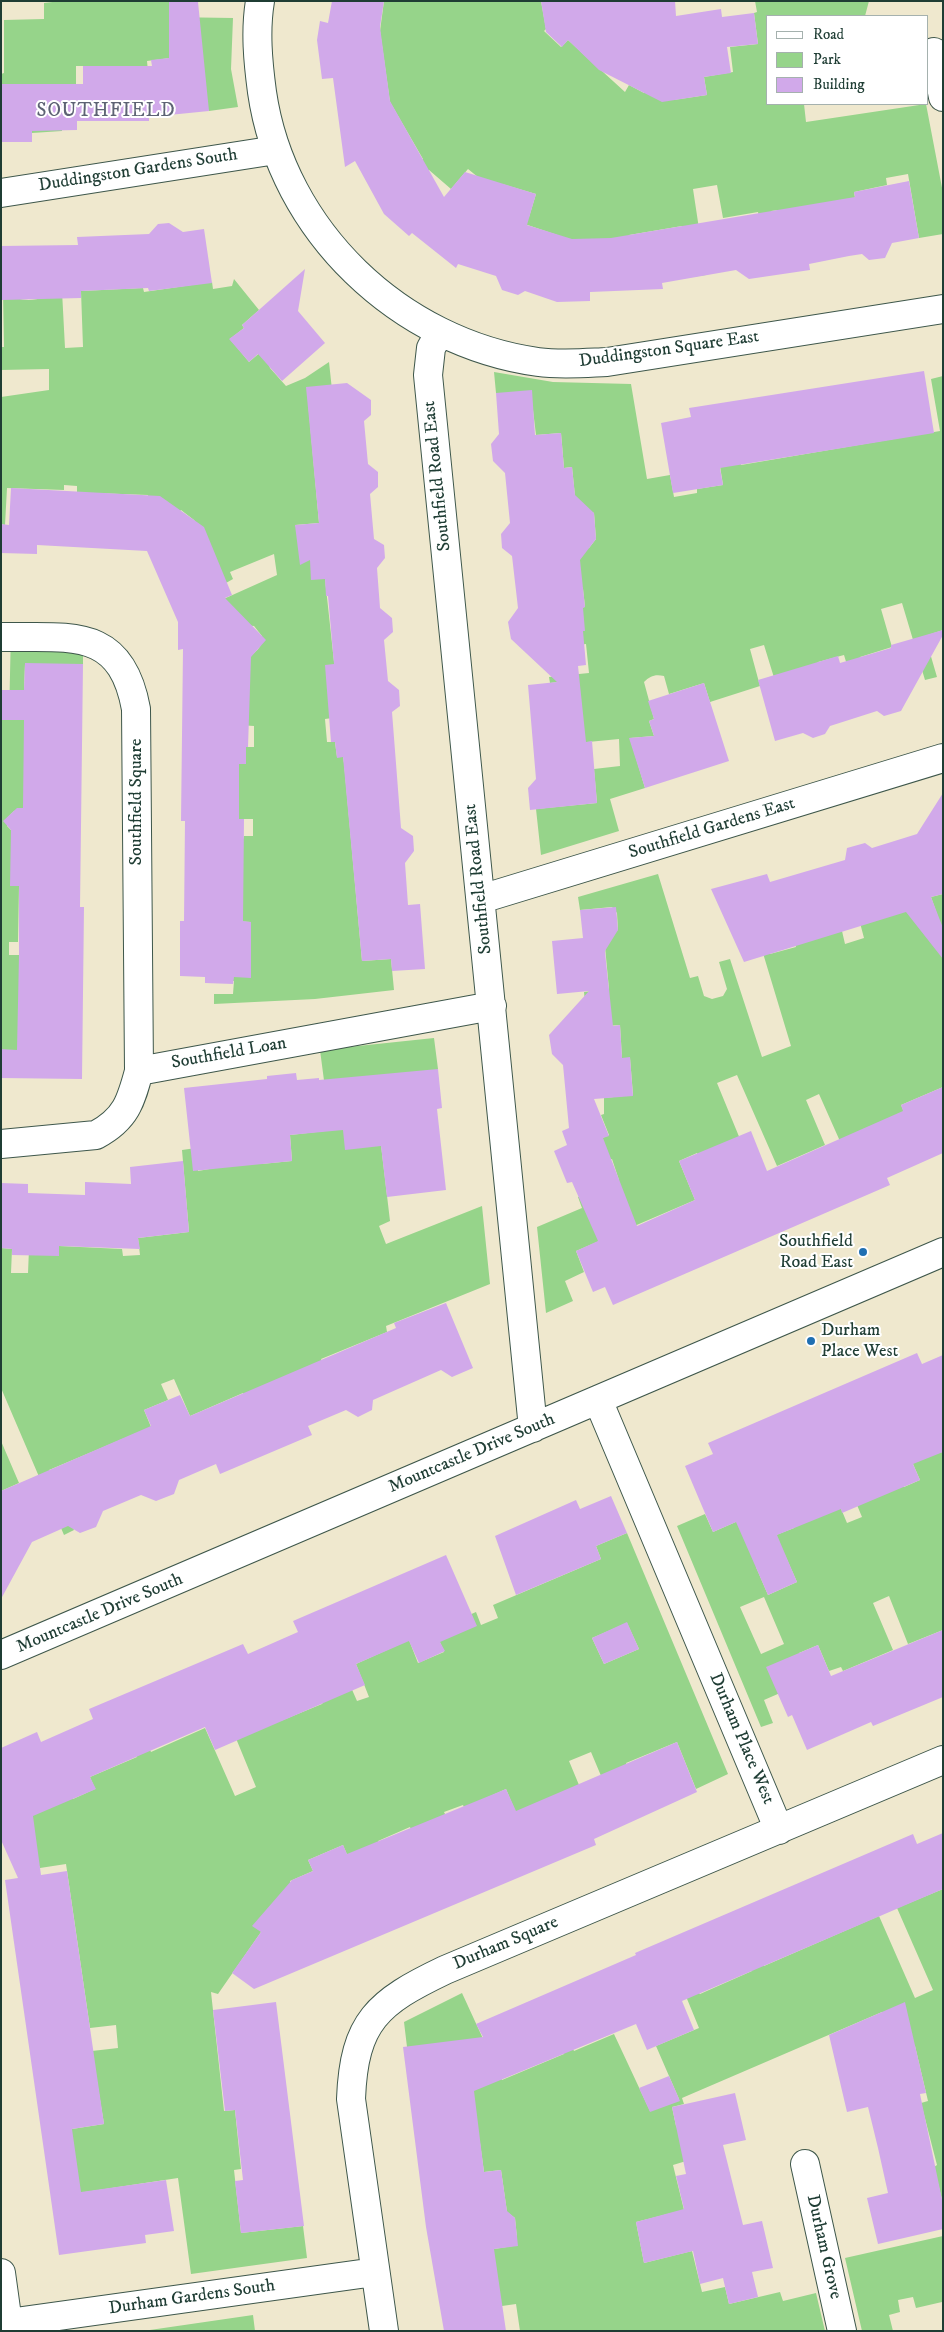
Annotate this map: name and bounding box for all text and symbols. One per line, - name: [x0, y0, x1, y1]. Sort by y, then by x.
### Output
- legend: [766, 15, 929, 105]
- text: Road: [813, 25, 844, 44]
- text: Park: [813, 50, 841, 69]
- text: Building: [813, 75, 865, 94]
- district label: SOUTHFIELD: [35, 101, 177, 123]
- street label: Duddingston Gardens South: [37, 145, 239, 197]
- street label: Duddingston Square East: [578, 327, 760, 373]
- street label: Southfield Road East: [419, 400, 457, 552]
- street label: Southfield Square: [126, 739, 148, 865]
- street label: Southfield Gardens East: [626, 793, 798, 865]
- street label: Southfield Road East: [460, 803, 498, 955]
- street label: Southfield Loan: [170, 1033, 288, 1075]
- place label: Southfield Road East: [779, 1231, 853, 1274]
- marker: Southfield Road East: [857, 1246, 869, 1258]
- place label: Durham Place West: [821, 1320, 898, 1362]
- marker: Durham Place West: [805, 1335, 817, 1347]
- street label: Mountcastle Drive South: [386, 1409, 558, 1499]
- street label: Mountcastle Drive South: [14, 1569, 186, 1659]
- street label: Durham Place West: [704, 1670, 778, 1808]
- street label: Durham Square: [450, 1912, 562, 1976]
- street label: Durham Grove: [800, 2193, 846, 2301]
- street label: Durham Gardens South: [107, 2276, 277, 2320]

